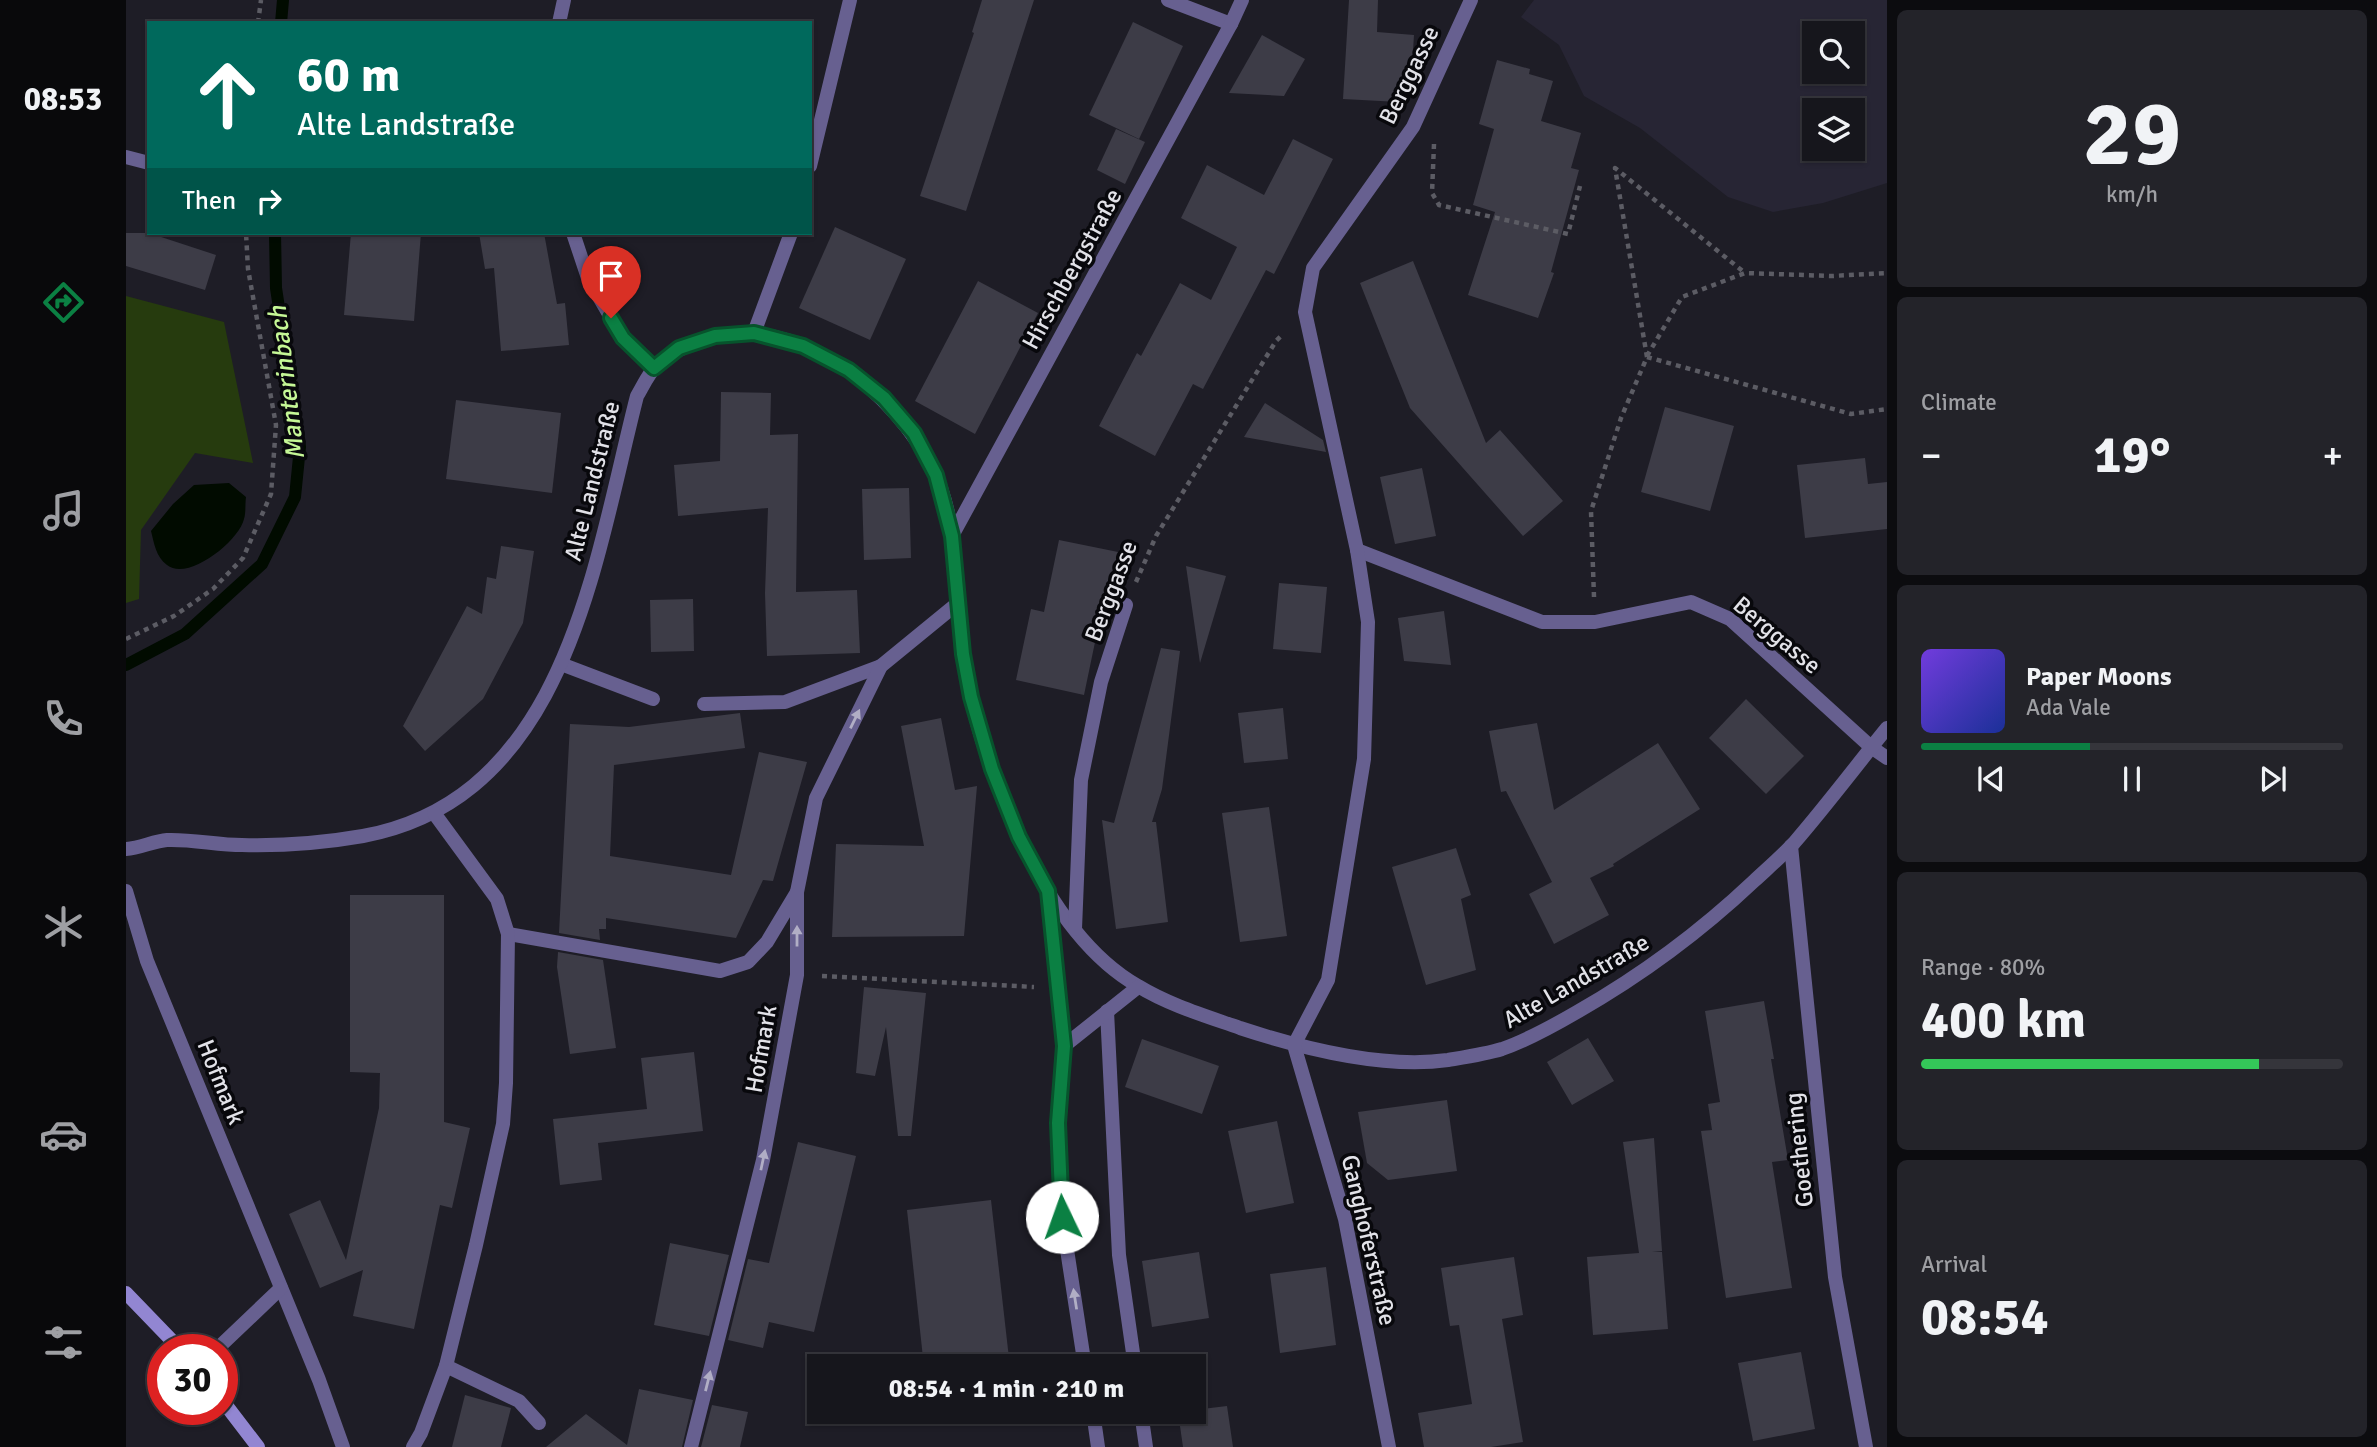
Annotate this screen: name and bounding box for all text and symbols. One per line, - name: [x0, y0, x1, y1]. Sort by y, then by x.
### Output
- street label: Berggasse: [1372, 21, 1446, 129]
- map controls: [1802, 21, 1865, 161]
- button: search: [1802, 21, 1865, 84]
- text: 60 m: [297, 45, 400, 105]
- icon: ahead: [182, 49, 273, 140]
- text: 29: [2083, 78, 2181, 191]
- text: 08:53: [24, 80, 102, 119]
- button: layers: [1802, 98, 1865, 161]
- text: Alte Landstraße: [297, 105, 515, 144]
- text: km/h: [2106, 180, 2158, 209]
- icon: right: [250, 182, 288, 220]
- street label: Hirschbergstraße: [1015, 183, 1129, 355]
- text: Then: [182, 185, 236, 217]
- pin: [581, 246, 641, 318]
- icon: arrive: [592, 257, 630, 295]
- icon: directions: [39, 278, 88, 327]
- water label: Manterinbach: [262, 303, 312, 462]
- text: Climate: [1921, 388, 1997, 417]
- street label: Alte Landstraße: [558, 398, 626, 564]
- text: 19°: [2094, 423, 2170, 487]
- text: −: [1921, 432, 1942, 479]
- text: +: [2322, 432, 2343, 479]
- icon: music: [39, 486, 88, 535]
- street label: Berggasse: [1078, 536, 1144, 646]
- street label: Berggasse: [1727, 590, 1827, 680]
- text: Paper Moons: [2026, 661, 2172, 693]
- text: Ada Vale: [2026, 693, 2111, 722]
- icon: phone: [39, 694, 88, 743]
- one-way arrow: [849, 709, 861, 729]
- icon: previous: [1972, 760, 2010, 798]
- icon: pause: [2113, 760, 2151, 798]
- icon: next: [2254, 760, 2292, 798]
- icon: climate: [39, 902, 88, 951]
- one-way arrow: [791, 925, 803, 947]
- street label: Alte Landstraße: [1498, 927, 1654, 1035]
- text: Range · 80%: [1921, 953, 2045, 982]
- text: 400 km: [1921, 988, 2086, 1052]
- street label: Hofmark: [739, 1003, 783, 1095]
- street label: Hofmark: [190, 1035, 252, 1129]
- street label: Goethering: [1778, 1091, 1820, 1209]
- icon: car: [39, 1110, 88, 1159]
- one-way arrow: [758, 1149, 769, 1171]
- street label: Ganghoferstraße: [1335, 1152, 1403, 1328]
- position arrow: [1025, 1180, 1099, 1254]
- text: Arrival: [1921, 1250, 1987, 1279]
- text: 08:54: [1921, 1285, 2049, 1349]
- one-way arrow: [1069, 1288, 1080, 1310]
- icon: filters: [39, 1318, 88, 1367]
- speed limit sign: 30: [147, 1334, 238, 1425]
- one-way arrow: [703, 1370, 714, 1392]
- text: 08:54 · 1 min · 210 m: [889, 1373, 1124, 1405]

